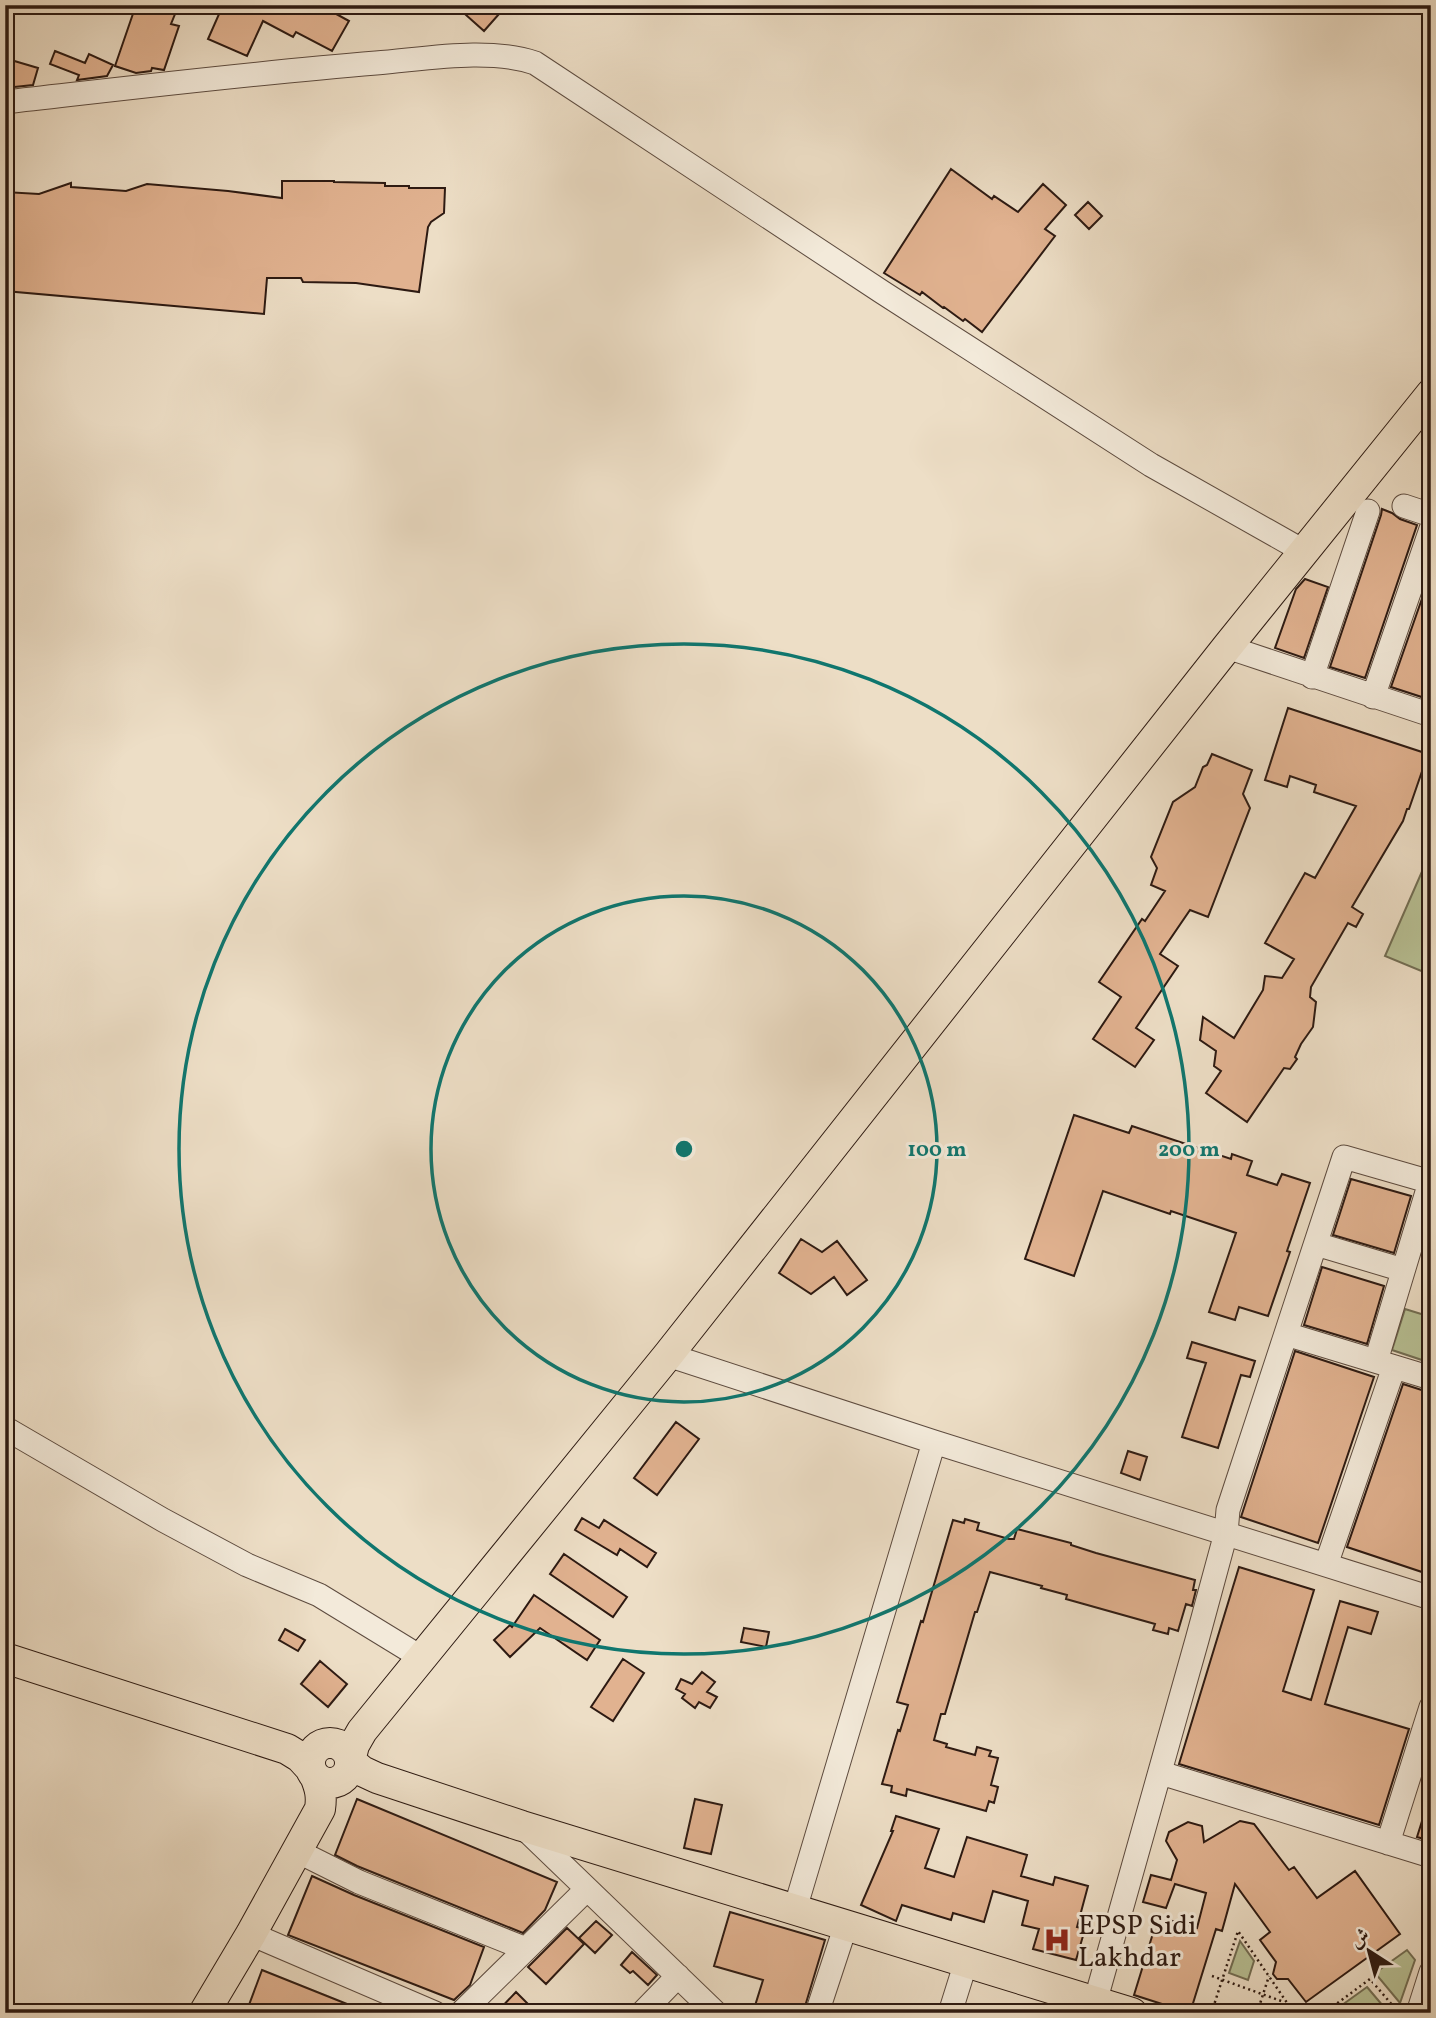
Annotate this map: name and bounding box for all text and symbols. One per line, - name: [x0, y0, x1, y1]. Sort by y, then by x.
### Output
- text: 100 m: [907, 1136, 967, 1165]
- text: 200 m: [1158, 1136, 1220, 1165]
- centre of rings: [672, 1137, 696, 1161]
- place label: EPSP Sidi Lakhdar: [1078, 1907, 1197, 1978]
- north arrow: [1334, 1916, 1404, 1986]
- text: ش: [1345, 1923, 1375, 1955]
- hospital icon: EPSP Sidi Lakhdar: [1042, 1925, 1072, 1955]

